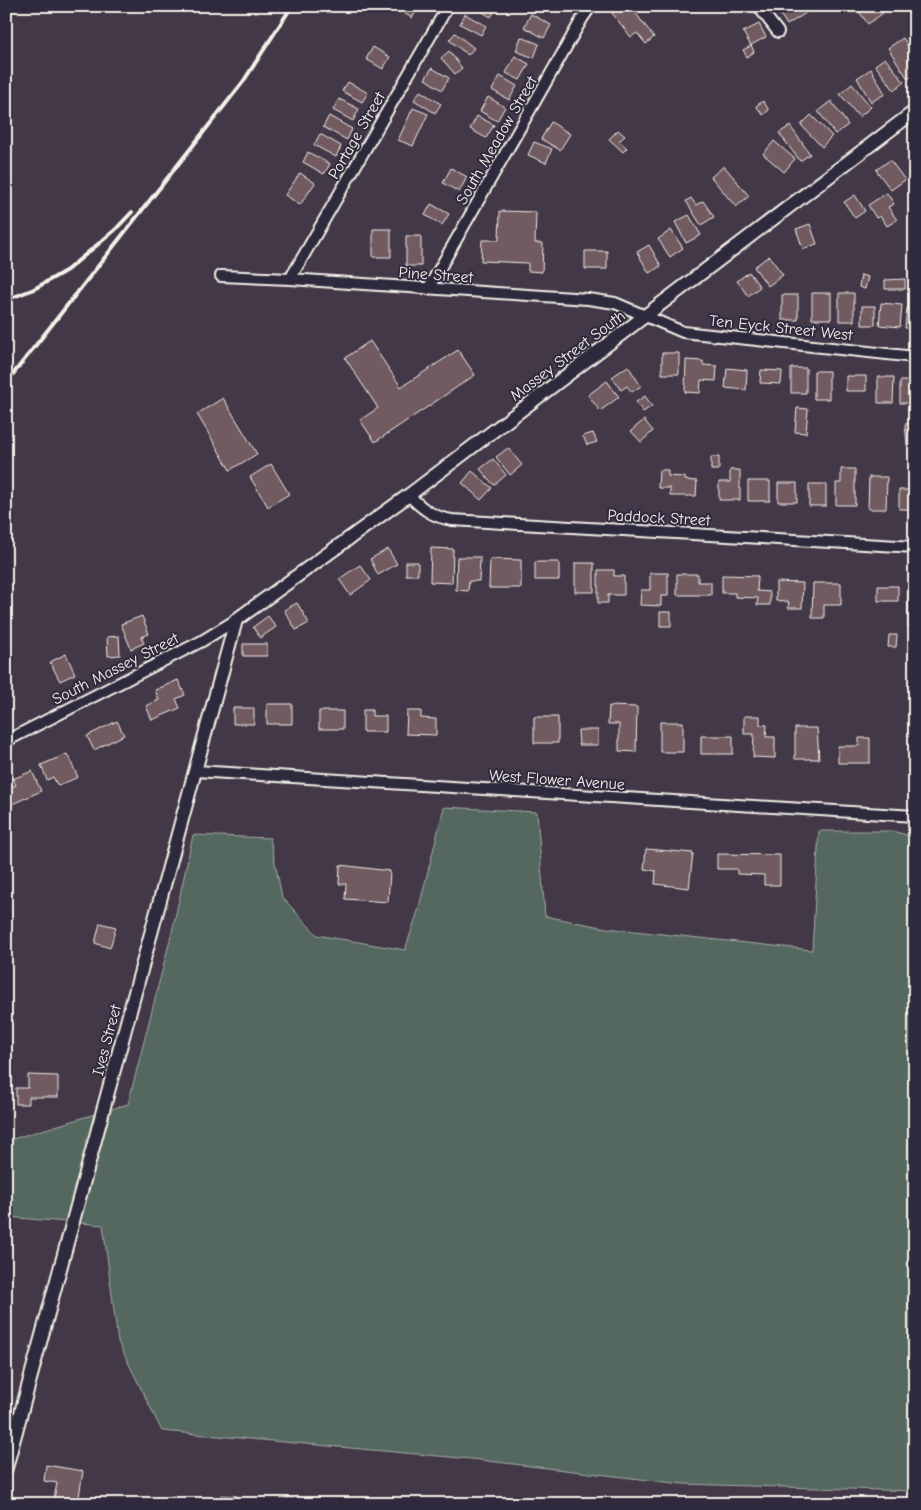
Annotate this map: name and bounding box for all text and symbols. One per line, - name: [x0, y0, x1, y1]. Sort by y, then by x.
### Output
- street label: South Meadow Street: [453, 73, 541, 208]
- street label: Portage Street: [325, 88, 389, 182]
- street label: Pine Street: [398, 263, 474, 287]
- street label: Massey Street South: [506, 307, 629, 405]
- street label: Ten Eyck Street West: [708, 312, 854, 345]
- street label: Paddock Street: [607, 506, 711, 530]
- street label: South Massey Street: [49, 629, 182, 709]
- street label: West Flower Avenue: [488, 766, 625, 794]
- street label: Ives Street: [89, 1002, 125, 1078]

